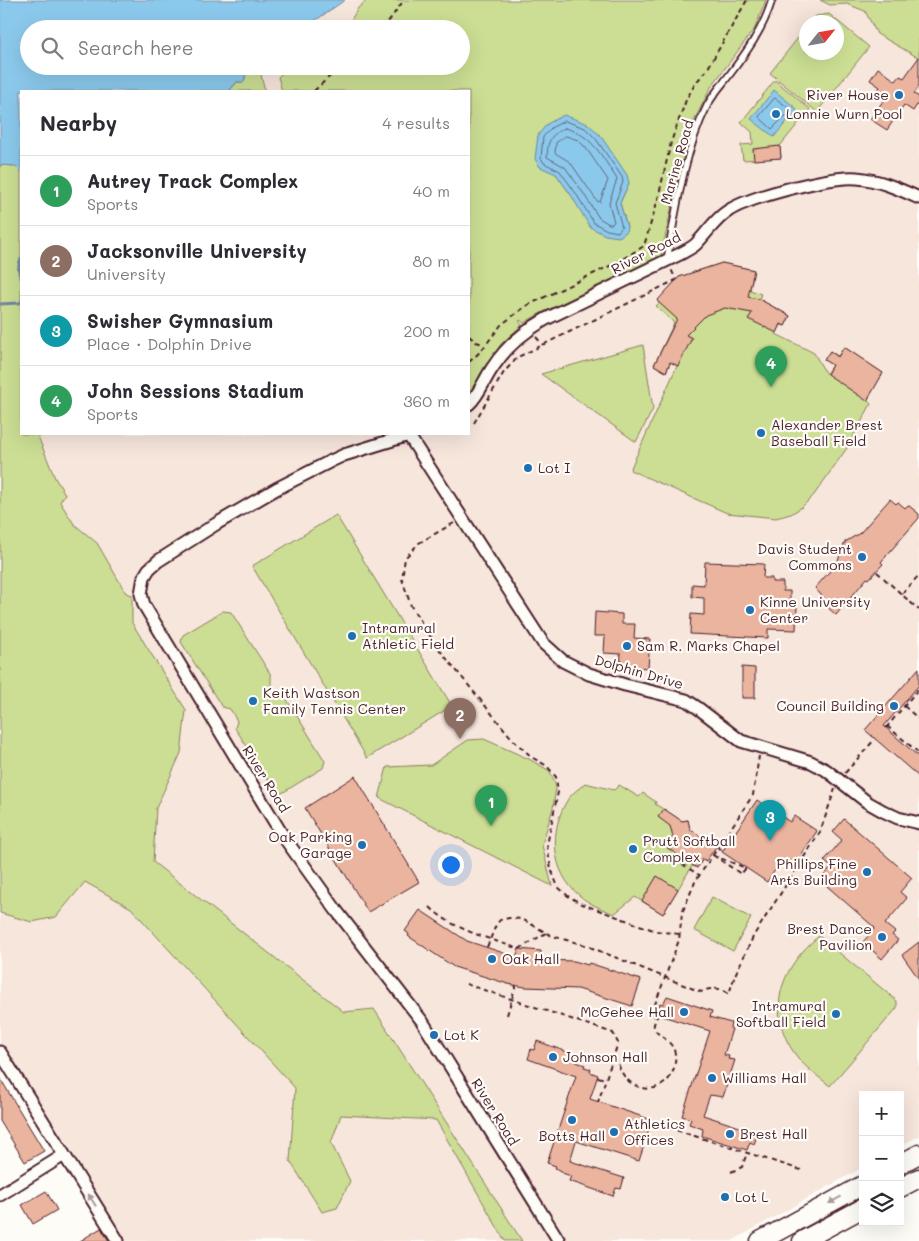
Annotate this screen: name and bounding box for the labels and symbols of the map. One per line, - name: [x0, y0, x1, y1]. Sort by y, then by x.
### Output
- north arrow: [799, 15, 844, 60]
- place label: River House: [807, 85, 889, 104]
- marker: River House: [893, 89, 905, 101]
- place label: Lonnie Wurn Pool: [786, 104, 903, 123]
- marker: Lonnie Wurn Pool: [770, 108, 782, 120]
- street label: Marine Road: [655, 117, 698, 206]
- street label: River Road: [608, 227, 684, 278]
- pin: 4: [755, 346, 787, 387]
- place label: Alexander Brest Baseball Field: [771, 415, 883, 450]
- marker: Alexander Brest Baseball Field: [755, 427, 767, 439]
- place label: Lot I: [538, 458, 570, 477]
- marker: Lot I: [522, 462, 534, 474]
- place label: Davis Student Commons: [758, 539, 852, 574]
- marker: Davis Student Commons: [856, 551, 868, 563]
- place label: Kinne University Center: [760, 592, 870, 627]
- marker: Kinne University Center: [744, 604, 756, 616]
- place label: Intramural Athletic Field: [362, 618, 454, 653]
- marker: Intramural Athletic Field: [346, 630, 358, 642]
- place label: Sam R. Marks Chapel: [637, 636, 780, 655]
- marker: Sam R. Marks Chapel: [621, 640, 633, 652]
- street label: Dolphin Drive: [593, 650, 686, 693]
- place label: Keith Wastson Family Tennis Center: [263, 683, 406, 718]
- marker: Keith Wastson Family Tennis Center: [247, 695, 259, 707]
- place label: Council Building: [777, 696, 884, 715]
- pin: 2: [444, 698, 476, 739]
- marker: Council Building: [888, 700, 900, 712]
- street label: River Road: [238, 742, 295, 816]
- pin: 1: [475, 785, 507, 826]
- pin: 3: [754, 800, 786, 841]
- place label: Oak Parking Garage: [268, 827, 352, 862]
- place label: Prutt Softball Complex: [643, 831, 736, 866]
- marker: Oak Parking Garage: [356, 839, 368, 851]
- marker: Prutt Softball Complex: [627, 843, 639, 855]
- your location: [438, 852, 464, 878]
- place label: Phillips Fine Arts Building: [770, 854, 857, 889]
- marker: Phillips Fine Arts Building: [861, 866, 873, 878]
- place label: Brest Dance Pavilion: [787, 919, 872, 954]
- marker: Brest Dance Pavilion: [876, 931, 888, 943]
- place label: Oak Hall: [502, 949, 559, 968]
- marker: Oak Hall: [486, 953, 498, 965]
- place label: Intramural Softball Field: [736, 996, 826, 1031]
- place label: McGehee Hall: [580, 1002, 674, 1021]
- marker: McGehee Hall: [678, 1006, 690, 1018]
- marker: Intramural Softball Field: [830, 1008, 842, 1020]
- place label: Lot K: [444, 1025, 479, 1044]
- marker: Lot K: [428, 1029, 440, 1041]
- place label: Johnson Hall: [563, 1047, 648, 1066]
- marker: Johnson Hall: [547, 1051, 559, 1063]
- place label: Williams Hall: [722, 1068, 807, 1087]
- marker: Williams Hall: [706, 1072, 718, 1084]
- street label: River Road: [467, 1075, 524, 1149]
- marker: Botts Hall: [566, 1114, 578, 1126]
- place label: Athletics Offices: [624, 1114, 685, 1149]
- place label: Brest Hall: [740, 1124, 808, 1143]
- place label: Botts Hall: [539, 1126, 605, 1145]
- marker: Athletics Offices: [608, 1126, 620, 1138]
- marker: Brest Hall: [724, 1128, 736, 1140]
- place label: Lot L: [735, 1187, 769, 1206]
- marker: Lot L: [719, 1191, 731, 1203]
- one-way arrow: [87, 1193, 96, 1206]
- one-way arrow: [828, 1196, 843, 1204]

